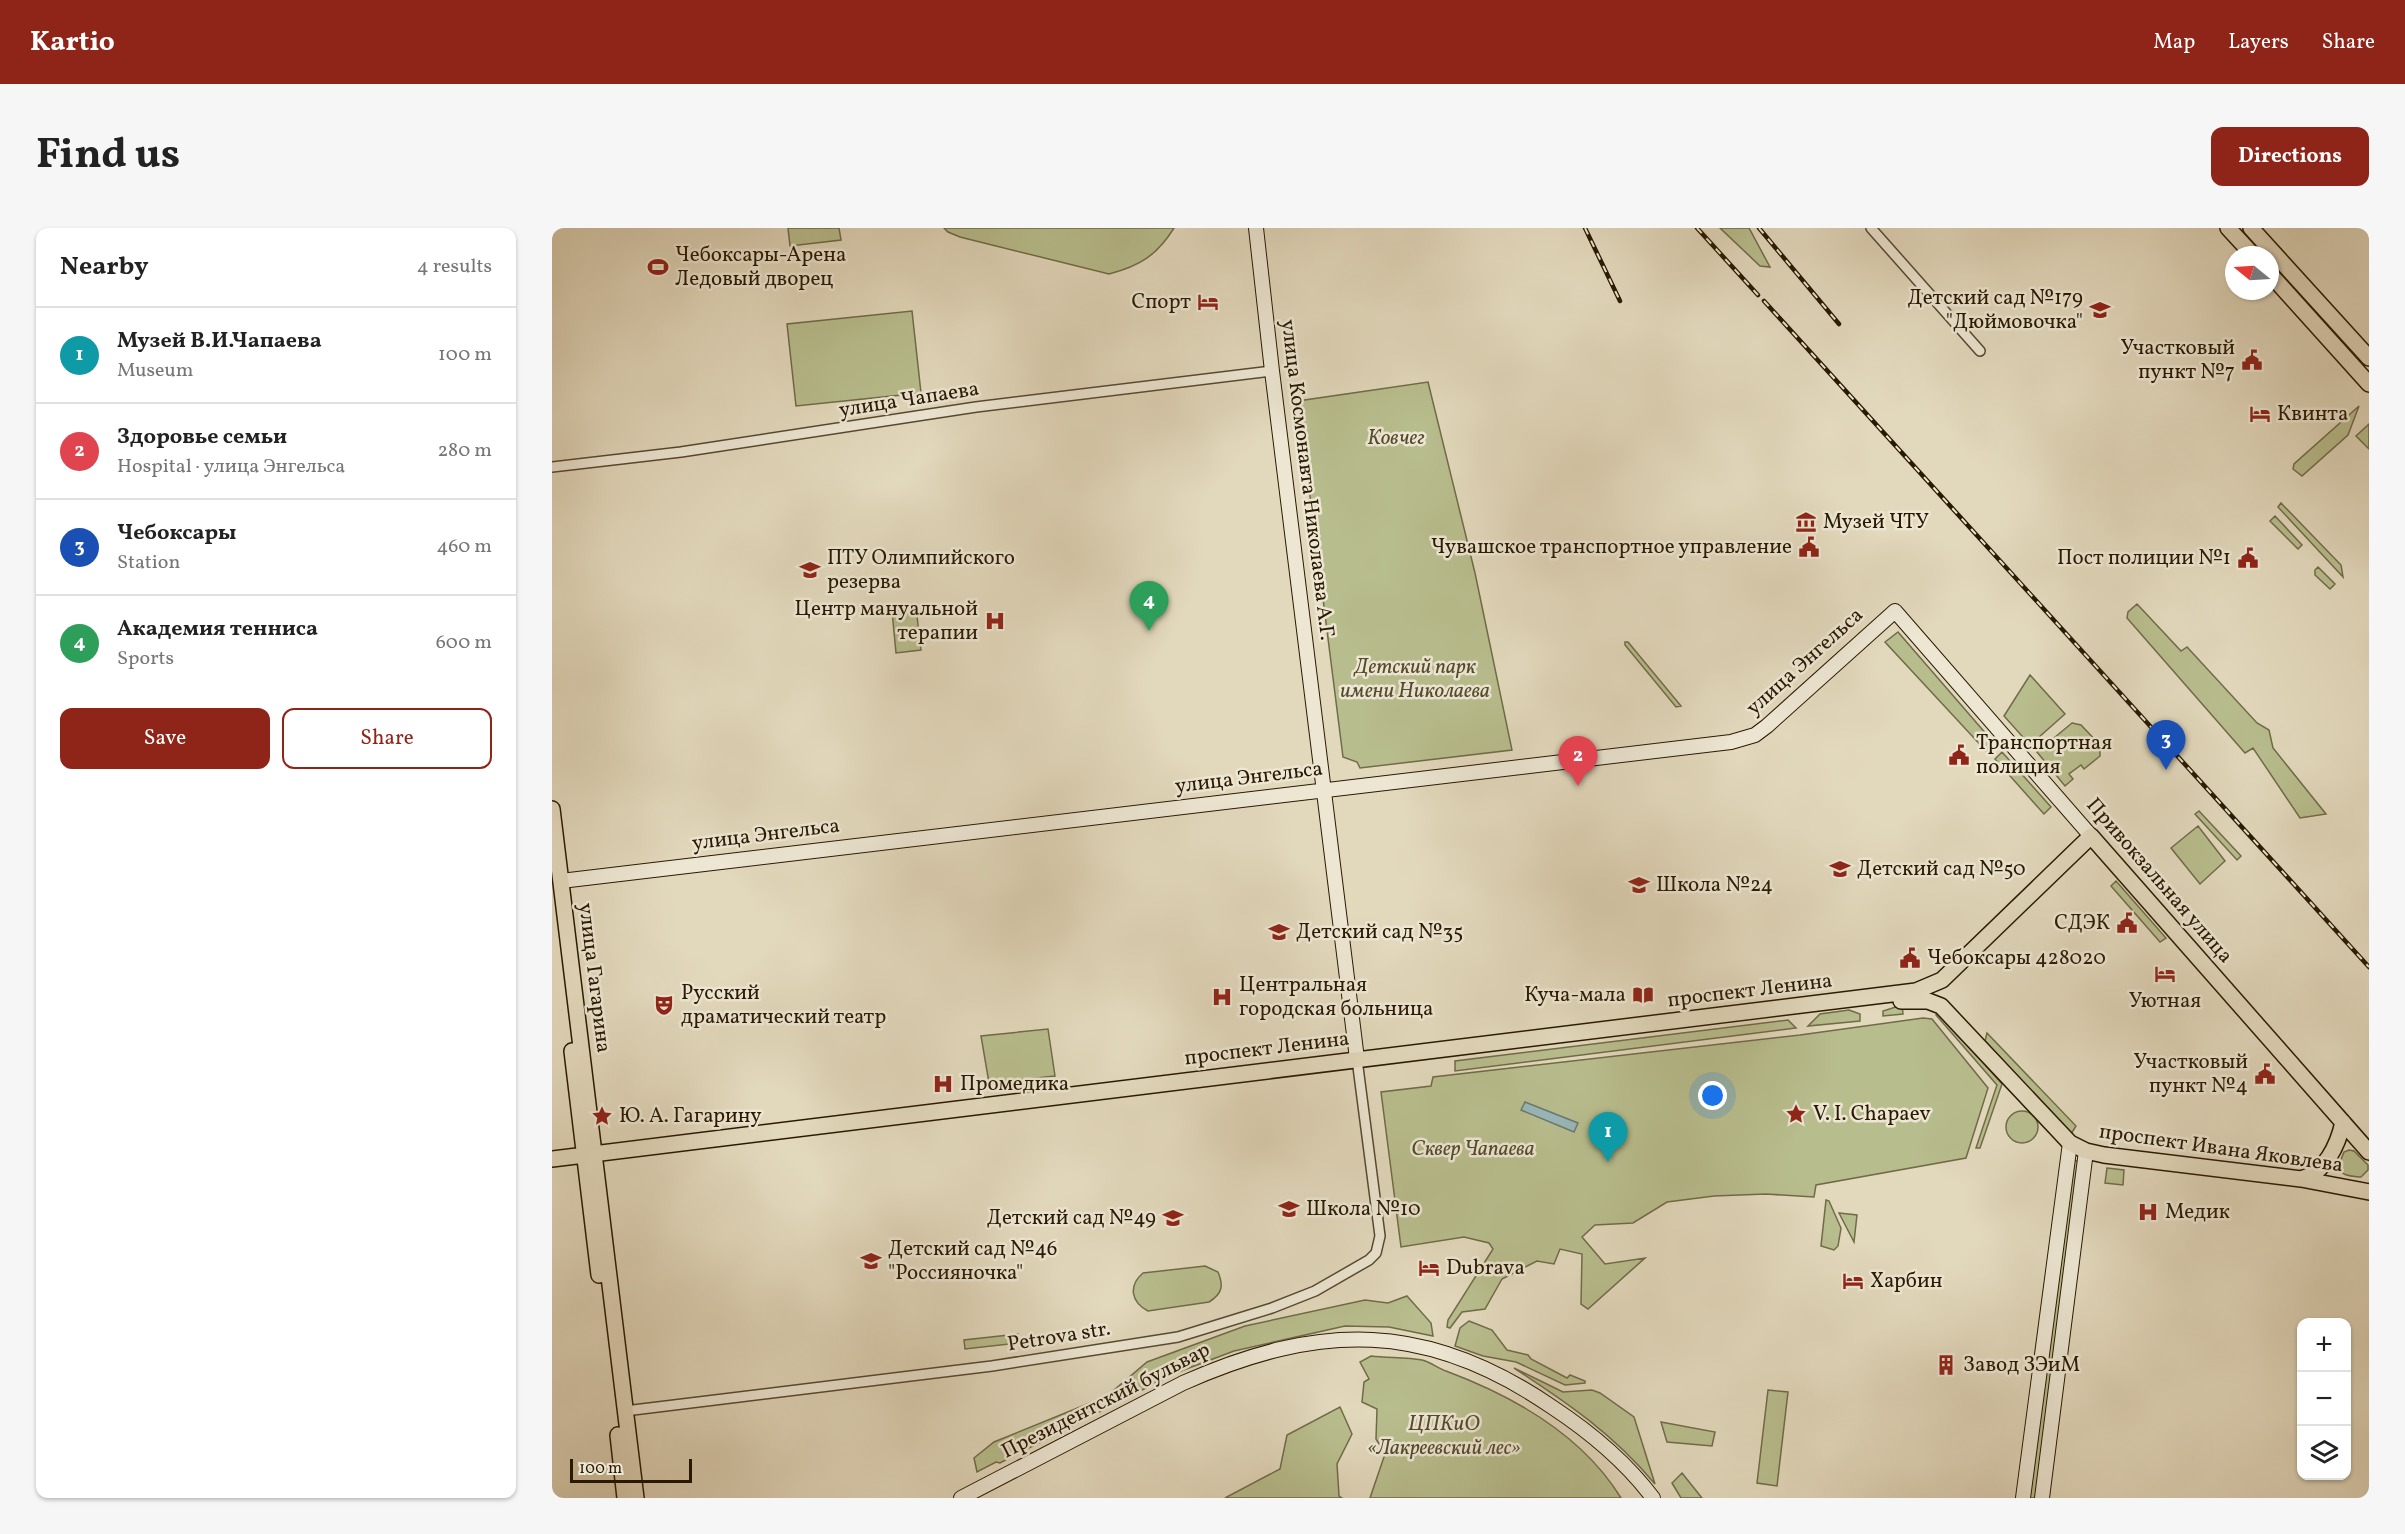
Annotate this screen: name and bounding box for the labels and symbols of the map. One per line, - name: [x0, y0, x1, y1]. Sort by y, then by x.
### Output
- place label: Чебоксары-Арена Ледовый дворец: [675, 241, 846, 294]
- north arrow: [2225, 246, 2279, 300]
- sports icon: Чебоксары-Арена Ледовый дворец: [646, 255, 670, 279]
- place label: Детский сад №179 "Дюймовочка": [1908, 284, 2083, 337]
- place label: Спорт: [1131, 288, 1191, 317]
- hotel icon: Спорт: [1196, 290, 1220, 314]
- school or university icon: Детский сад №179 "Дюймовочка": [2088, 298, 2112, 322]
- street label: улица Космонавта Николаева А.Г.: [1273, 318, 1341, 642]
- place label: Участковый пункт №7: [2121, 334, 2235, 387]
- public building icon: Участковый пункт №7: [2240, 348, 2264, 372]
- street label: улица Чапаева: [837, 375, 981, 425]
- place label: Квинта: [2277, 400, 2348, 429]
- hotel icon: Квинта: [2248, 402, 2272, 426]
- park label: Ковчег: [1367, 424, 1425, 453]
- place label: Музей ЧТУ: [1823, 508, 1929, 537]
- museum icon: Музей ЧТУ: [1794, 510, 1818, 534]
- place label: Чувашское транспортное управление: [1431, 533, 1792, 562]
- public building icon: Чувашское транспортное управление: [1797, 535, 1821, 559]
- place label: ПТУ Олимпийского резерва: [827, 544, 1015, 597]
- place label: Пост полиции №1: [2057, 544, 2231, 573]
- public building icon: Пост полиции №1: [2236, 546, 2260, 570]
- school or university icon: ПТУ Олимпийского резерва: [798, 558, 822, 582]
- pin: 4: [1130, 582, 1168, 631]
- place label: Центр мануальной терапии: [794, 595, 978, 648]
- street label: улица Энгельса: [1740, 601, 1870, 723]
- hospital icon: Центр мануальной терапии: [983, 609, 1007, 633]
- park label: Детский парк имени Николаева: [1340, 653, 1490, 706]
- pin: 3: [2146, 720, 2186, 770]
- place label: Транспортная полиция: [1976, 729, 2112, 782]
- pin: 2: [1558, 736, 1598, 786]
- public building icon: Транспортная полиция: [1947, 743, 1971, 767]
- street label: улица Энгельса: [1173, 755, 1325, 801]
- street label: Привокзальная улица: [2079, 792, 2239, 970]
- street label: улица Энгельса: [690, 812, 842, 858]
- place label: Детский сад №50: [1857, 855, 2026, 884]
- school or university icon: Детский сад №50: [1828, 857, 1852, 881]
- place label: Школа №24: [1656, 871, 1773, 900]
- school or university icon: Школа №24: [1627, 873, 1651, 897]
- street label: улица Гагарина: [570, 901, 618, 1055]
- place label: СДЭК: [2054, 909, 2110, 938]
- public building icon: СДЭК: [2115, 911, 2139, 935]
- place label: Детский сад №35: [1296, 918, 1463, 947]
- school or university icon: Детский сад №35: [1267, 920, 1291, 944]
- place label: Чебоксары 428020: [1927, 944, 2106, 973]
- public building icon: Чебоксары 428020: [1898, 946, 1922, 970]
- hotel icon: Уютная: [2153, 962, 2177, 986]
- street label: проспект Ленина: [1666, 966, 1834, 1016]
- place label: Центральная городская больница: [1239, 971, 1433, 1024]
- place label: Русский драматический театр: [681, 979, 886, 1032]
- place label: Куча-мала: [1524, 981, 1626, 1010]
- library icon: Куча-мала: [1631, 983, 1655, 1007]
- hospital icon: Центральная городская больница: [1210, 985, 1234, 1009]
- place label: Уютная: [2129, 987, 2201, 1016]
- theatre icon: Русский драматический театр: [652, 993, 676, 1017]
- street label: проспект Ленина: [1183, 1024, 1351, 1074]
- place label: Участковый пункт №4: [2134, 1048, 2248, 1101]
- public building icon: Участковый пункт №4: [2253, 1062, 2277, 1086]
- place label: Промедика: [960, 1070, 1069, 1099]
- hospital icon: Промедика: [931, 1072, 955, 1096]
- your location: [1698, 1081, 1727, 1110]
- place label: V. I. Chapaev: [1813, 1100, 1931, 1129]
- place label: Ю. А. Гагарину: [619, 1102, 762, 1131]
- place icon: V. I. Chapaev: [1784, 1102, 1808, 1126]
- place icon: Ю. А. Гагарину: [590, 1104, 614, 1128]
- pin: 1: [1588, 1112, 1628, 1162]
- street label: проспект Ивана Яковлева: [2097, 1118, 2345, 1180]
- park label: Сквер Чапаева: [1411, 1135, 1535, 1164]
- place label: Школа №10: [1306, 1195, 1421, 1224]
- school or university icon: Школа №10: [1277, 1197, 1301, 1221]
- place label: Медик: [2165, 1198, 2230, 1227]
- hospital icon: Медик: [2136, 1200, 2160, 1224]
- place label: Детский сад №49: [987, 1204, 1156, 1233]
- school or university icon: Детский сад №49: [1161, 1206, 1185, 1230]
- place label: Детский сад №46 "Россияночка": [888, 1235, 1057, 1288]
- school or university icon: Детский сад №46 "Россияночка": [859, 1249, 883, 1273]
- place label: Dubrava: [1446, 1254, 1525, 1283]
- hotel icon: Dubrava: [1417, 1256, 1441, 1280]
- place label: Харбин: [1870, 1267, 1943, 1296]
- hotel icon: Харбин: [1841, 1269, 1865, 1293]
- street label: Petrova str.: [1005, 1315, 1113, 1359]
- street label: Президентский бульвар: [997, 1336, 1215, 1466]
- place label: Завод ЗЭиМ: [1963, 1351, 2080, 1380]
- building icon: Завод ЗЭиМ: [1934, 1353, 1958, 1377]
- park label: ЦПКиО «Лакреевский лес»: [1367, 1410, 1521, 1463]
- scale bar: [570, 1456, 692, 1484]

